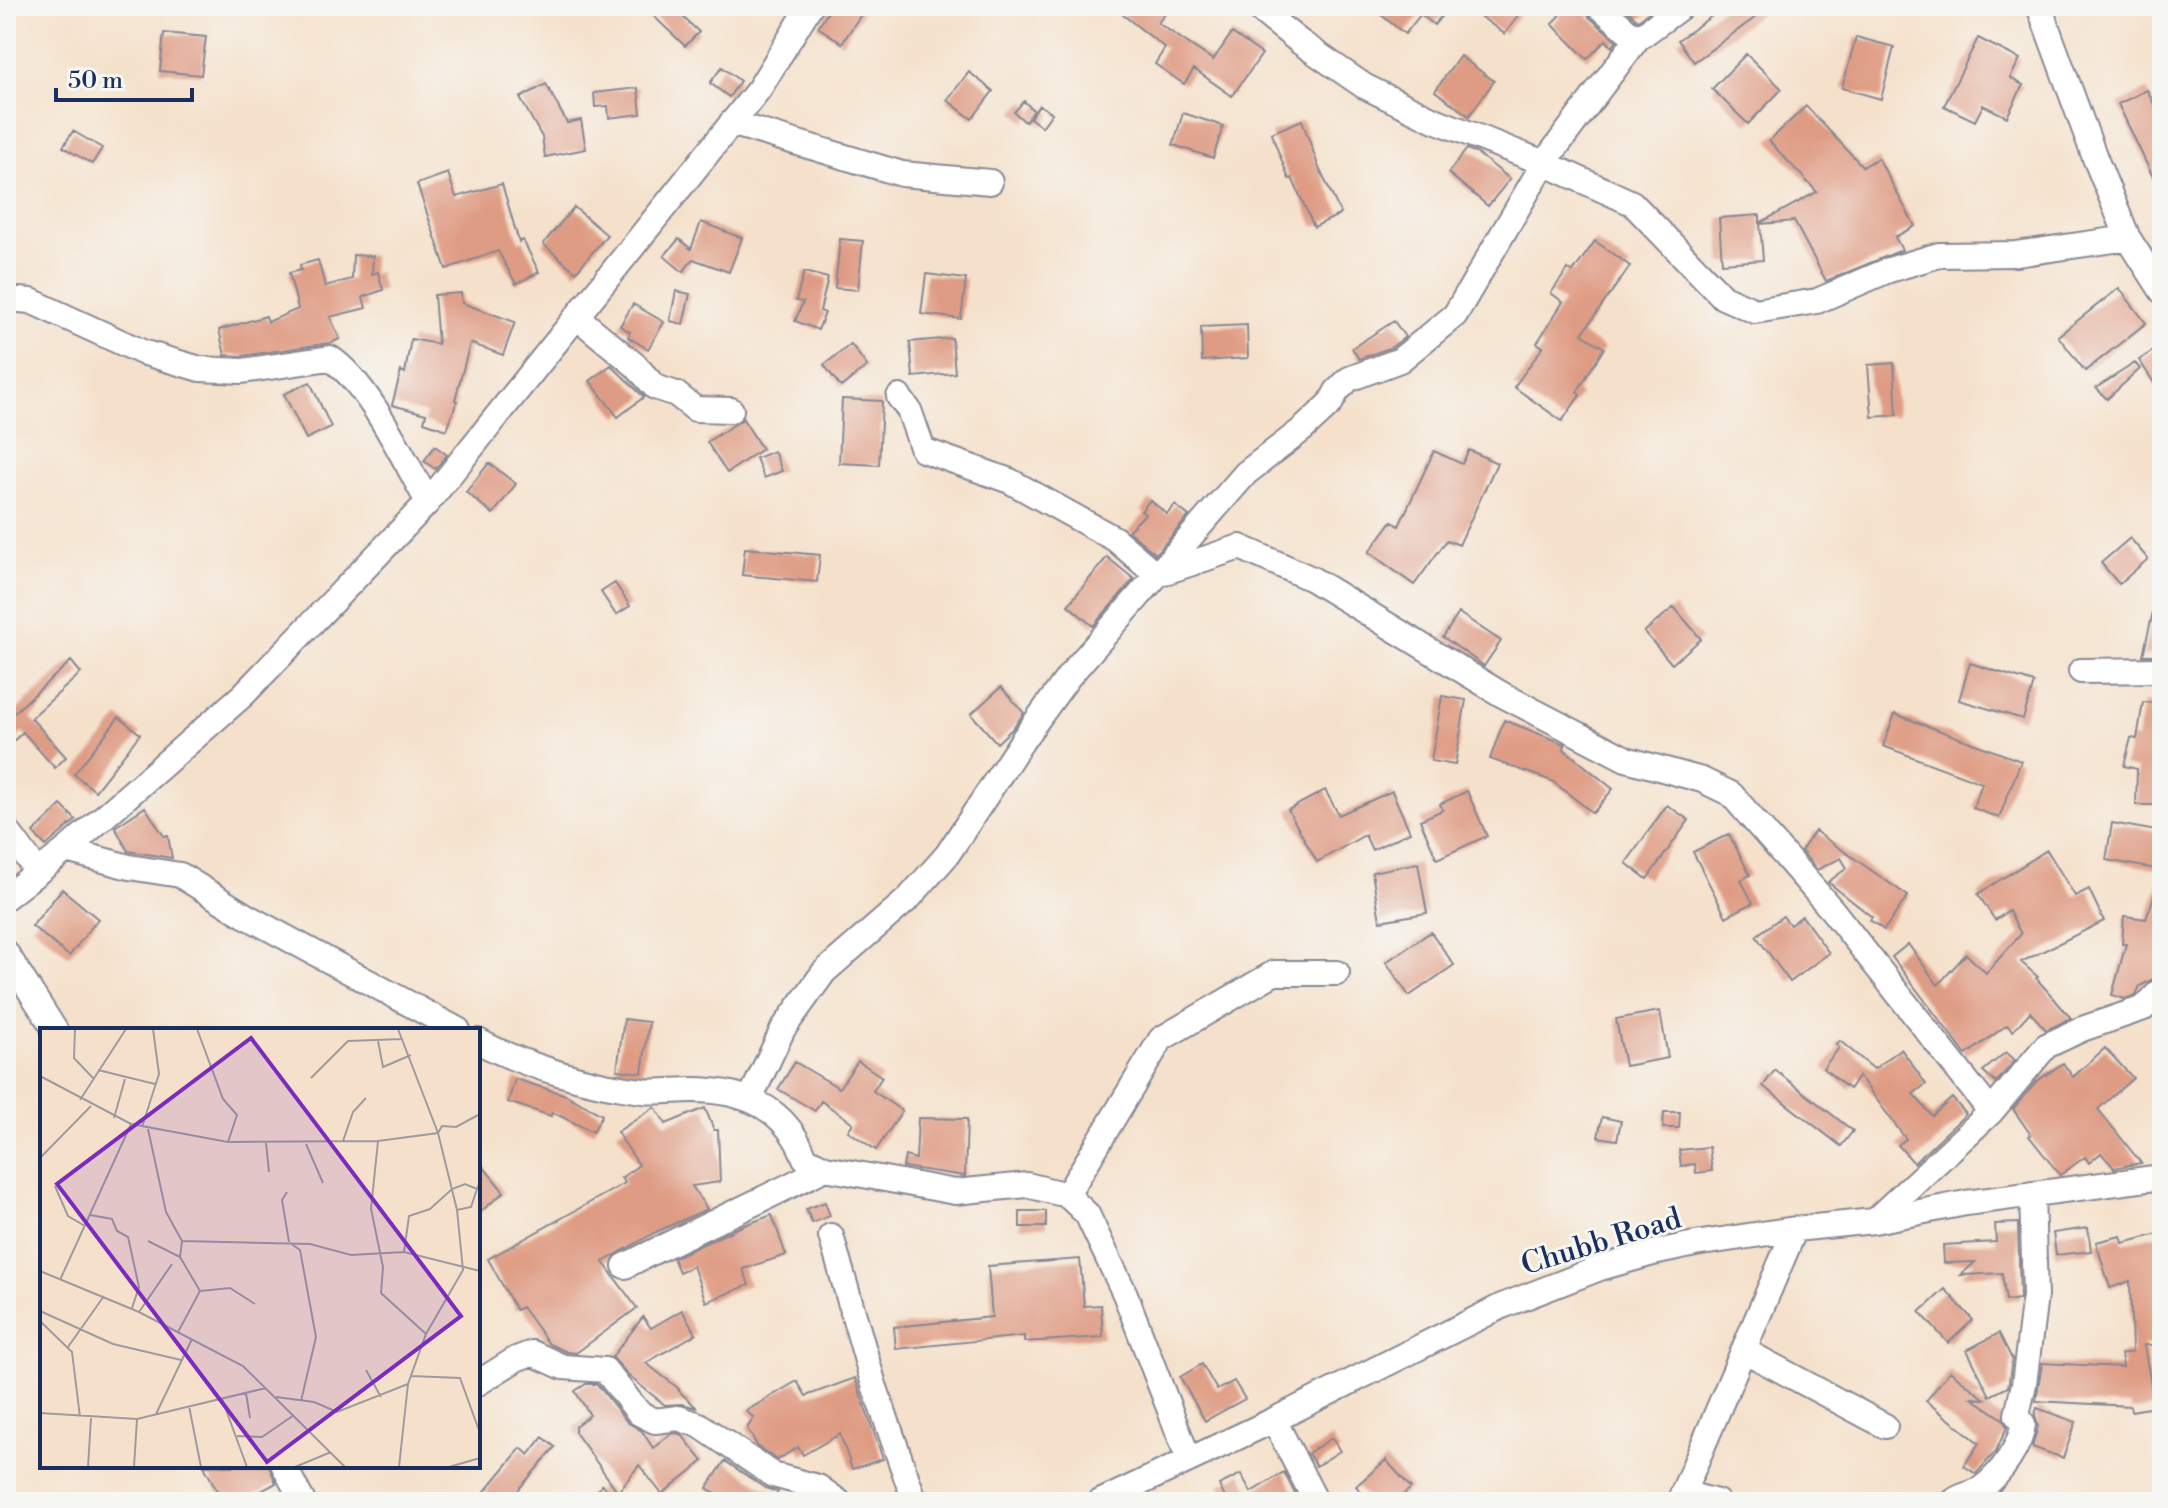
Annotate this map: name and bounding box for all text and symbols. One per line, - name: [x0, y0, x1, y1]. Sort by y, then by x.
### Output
- scale bar: [56, 52, 192, 102]
- text: 50 m: [68, 66, 123, 96]
- inset map: [40, 1028, 480, 1468]
- street label: Chubb Road: [1517, 1200, 1686, 1284]

